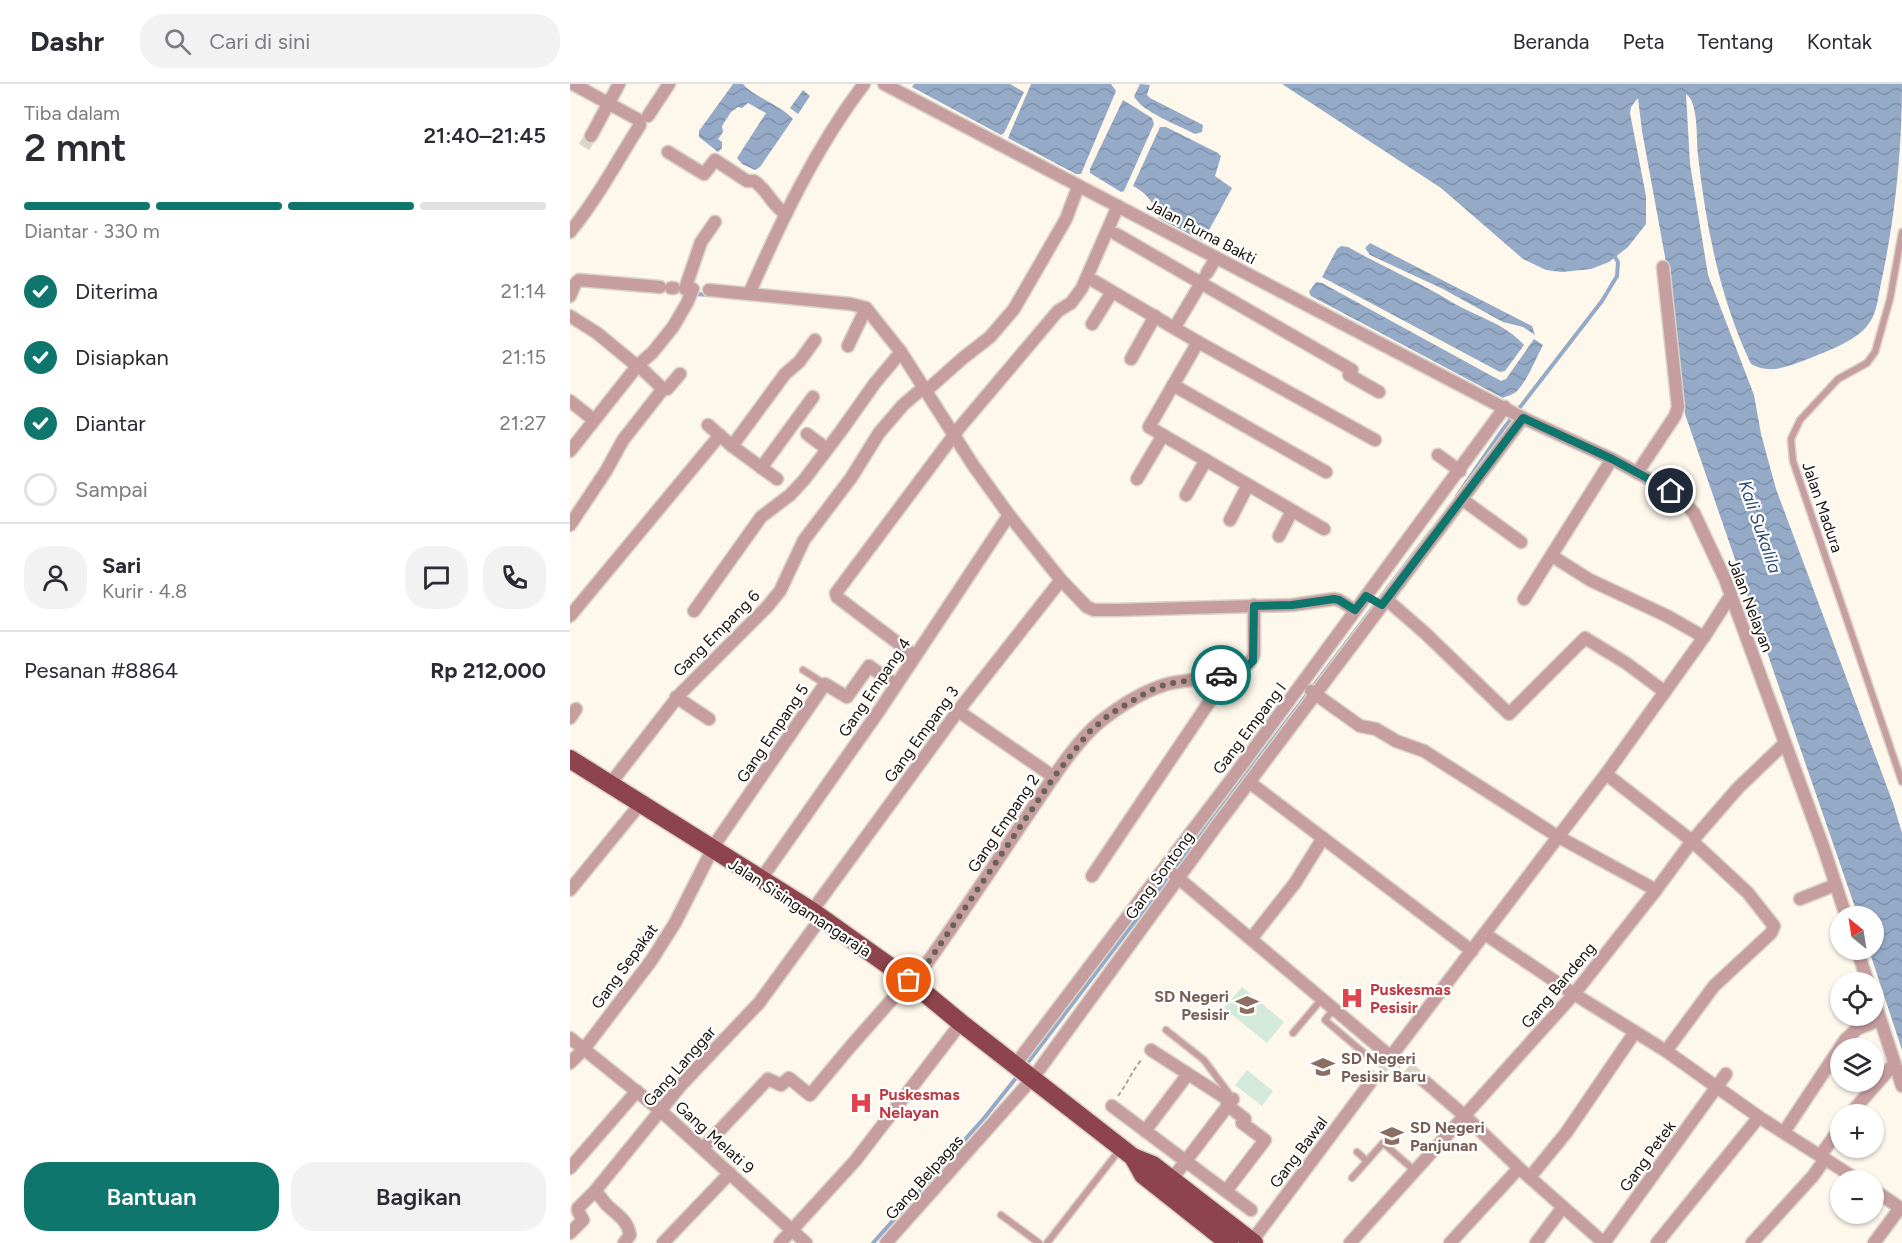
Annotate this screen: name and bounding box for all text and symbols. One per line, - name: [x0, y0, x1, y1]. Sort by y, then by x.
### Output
- search box: [140, 14, 560, 68]
- text: Dashr: [30, 24, 104, 58]
- icon: search: [161, 25, 194, 58]
- text: Cari di sini: [209, 28, 310, 55]
- text: Beranda: [1513, 29, 1590, 54]
- text: Peta: [1623, 29, 1665, 54]
- text: Tentang: [1698, 29, 1774, 54]
- text: Kontak: [1807, 29, 1872, 54]
- text: Tiba dalam: [24, 101, 120, 125]
- text: 21:40–21:45: [423, 122, 546, 149]
- text: 2 mnt: [24, 124, 127, 171]
- street label: Jalan Purna Bakti: [1144, 195, 1260, 268]
- text: Diantar · 330 m: [24, 219, 160, 243]
- icon: check: [24, 275, 57, 308]
- text: Diterima: [75, 278, 158, 305]
- text: 21:14: [501, 279, 546, 303]
- icon: check: [24, 341, 57, 374]
- text: Disiapkan: [75, 344, 169, 371]
- text: 21:15: [502, 345, 546, 369]
- icon: check: [24, 407, 57, 440]
- text: Diantar: [75, 410, 146, 437]
- text: 21:27: [500, 411, 546, 435]
- street label: Jalan Madura: [1798, 459, 1847, 555]
- pin: [1645, 465, 1696, 516]
- icon: home: [1654, 474, 1687, 507]
- text: Sampai: [75, 476, 148, 503]
- water label: Kali Sukalila: [1734, 478, 1786, 577]
- button: person: [24, 546, 87, 609]
- button: chat: [405, 546, 468, 609]
- button: phone: [483, 546, 546, 609]
- text: Sari: [102, 552, 141, 579]
- street label: Jalan Nelayan: [1724, 556, 1777, 655]
- text: Kurir · 4.8: [102, 579, 187, 603]
- street label: Gang Empang 6: [669, 586, 764, 681]
- street label: Gang Empang 4: [834, 634, 915, 740]
- courier: [1191, 645, 1251, 705]
- text: Pesanan #8864: [24, 657, 178, 684]
- text: Rp 212,000: [430, 657, 546, 684]
- icon: car: [1205, 659, 1238, 692]
- street label: Gang Empang I: [1209, 679, 1290, 778]
- street label: Gang Empang 5: [732, 680, 812, 786]
- street label: Gang Empang 3: [880, 682, 963, 786]
- street label: Gang Empang 2: [964, 770, 1043, 876]
- street label: Gang Sontong: [1121, 828, 1198, 923]
- street label: Jalan Sisingamangaraja: [725, 854, 875, 961]
- north arrow: [1830, 906, 1884, 960]
- map controls: [1830, 906, 1884, 1224]
- street label: Gang Sepakat: [587, 920, 662, 1013]
- street label: Gang Bandeng: [1517, 939, 1600, 1032]
- pin: [883, 954, 934, 1005]
- icon: bag: [892, 963, 925, 996]
- button: locate: [1830, 972, 1884, 1026]
- place label: Puskesmas Pesisir: [1370, 980, 1451, 1017]
- hospital icon: Puskesmas Pesisir: [1339, 985, 1365, 1011]
- place label: SD Negeri Pesisir: [1154, 987, 1229, 1024]
- school or university icon: SD Negeri Pesisir: [1234, 992, 1260, 1018]
- street label: Gang Langgar: [639, 1022, 720, 1110]
- button: layers: [1830, 1038, 1884, 1092]
- place label: SD Negeri Pesisir Baru: [1341, 1049, 1426, 1086]
- school or university icon: SD Negeri Pesisir Baru: [1310, 1054, 1336, 1080]
- place label: Puskesmas Nelayan: [879, 1085, 960, 1122]
- hospital icon: Puskesmas Nelayan: [848, 1090, 874, 1116]
- street label: Gang Melati 9: [671, 1097, 758, 1178]
- button: +: [1830, 1104, 1884, 1158]
- street label: Gang Bawal: [1265, 1113, 1331, 1192]
- street label: Gang Petek: [1615, 1117, 1680, 1195]
- place label: SD Negeri Panjunan: [1410, 1118, 1485, 1155]
- school or university icon: SD Negeri Panjunan: [1379, 1123, 1405, 1149]
- street label: Gang Belpagas: [881, 1131, 967, 1224]
- button: Bantuan: [24, 1162, 279, 1231]
- button: Bagikan: [291, 1162, 546, 1231]
- button: −: [1830, 1170, 1884, 1224]

